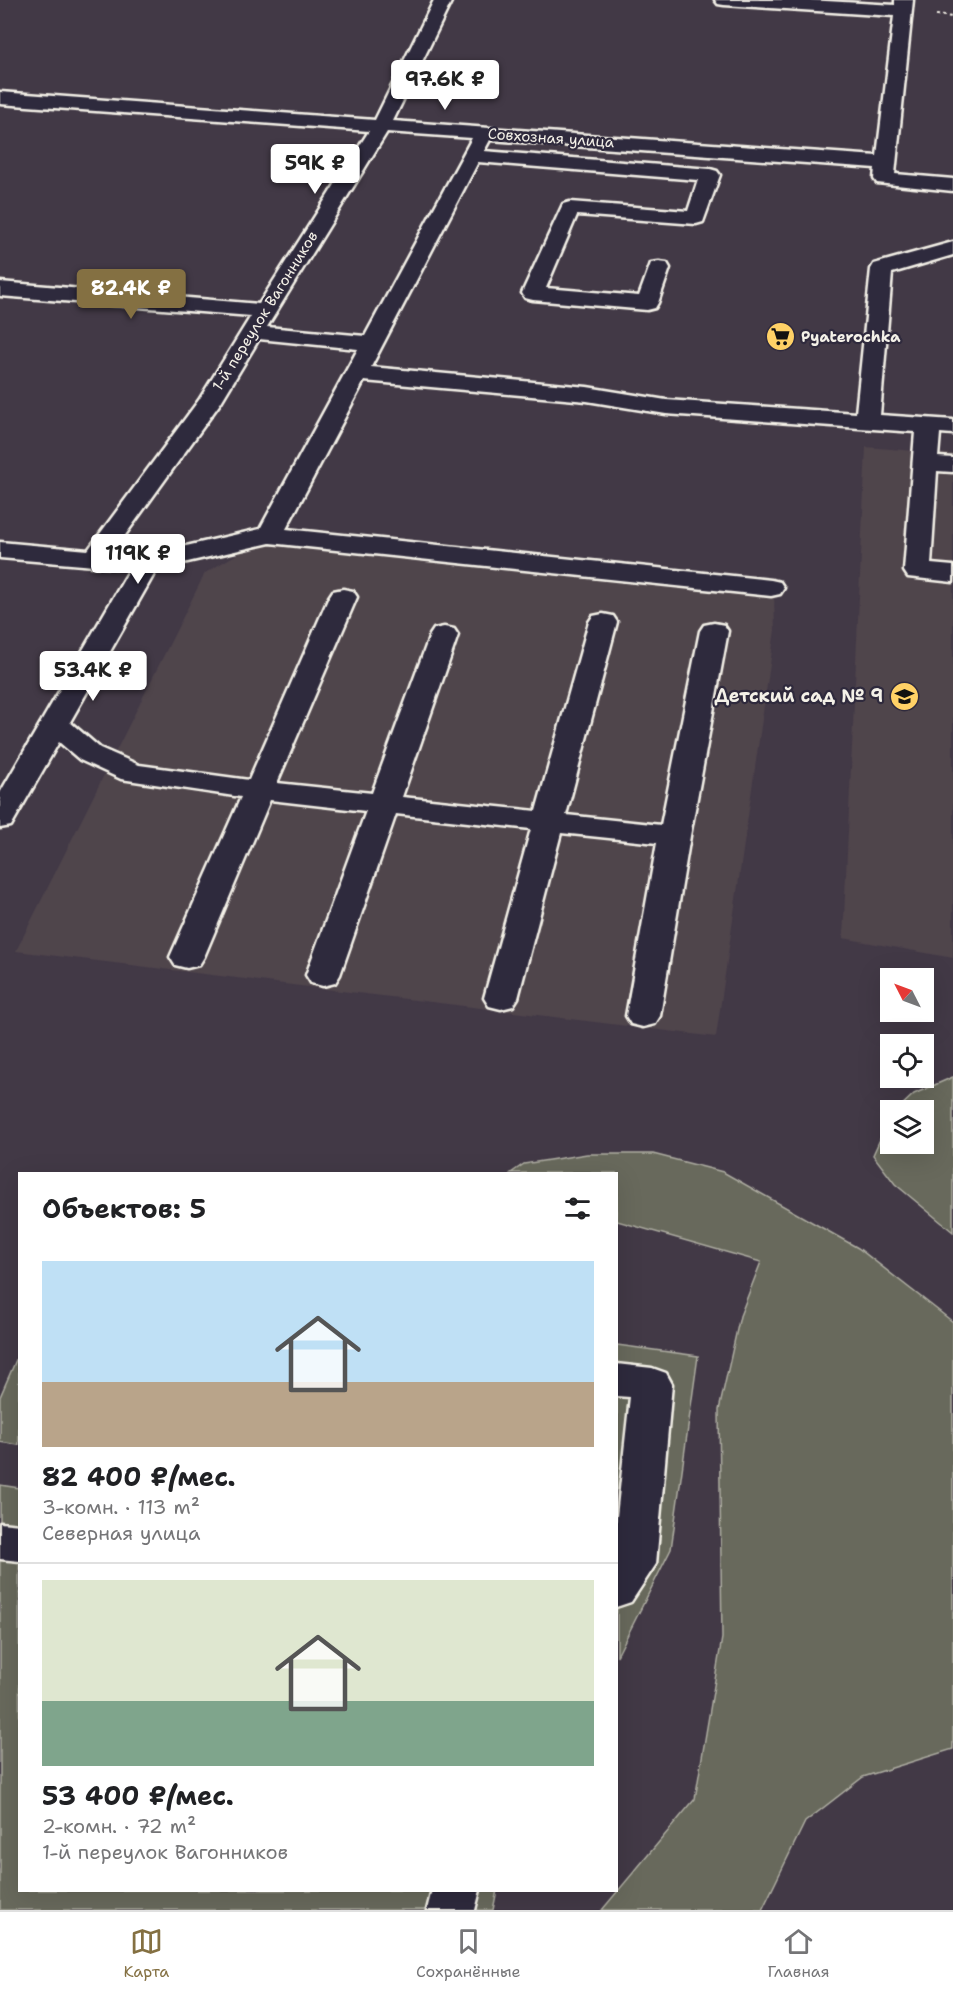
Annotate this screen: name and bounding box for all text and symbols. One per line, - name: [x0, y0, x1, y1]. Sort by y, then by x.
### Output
- pin: 97.6K ₽: [390, 60, 500, 111]
- text: 97.6K ₽: [405, 66, 485, 92]
- street label: Совхозная улица: [487, 124, 616, 152]
- pin: 59K ₽: [273, 144, 357, 195]
- text: 59K ₽: [285, 150, 345, 176]
- street label: 1-й переулок Вагонников: [208, 227, 322, 395]
- pin: 82.4K ₽: [76, 269, 186, 320]
- text: 82.4K ₽: [91, 275, 171, 301]
- supermarket icon: Pyaterochka: [764, 321, 796, 353]
- place label: Pyaterochka: [801, 327, 901, 347]
- pin: 119K ₽: [89, 534, 187, 585]
- text: 119K ₽: [105, 540, 171, 566]
- pin: 53.4K ₽: [38, 651, 148, 702]
- text: 53.4K ₽: [54, 657, 132, 683]
- school or university icon: Детский сад № 9: [888, 680, 920, 712]
- place label: Детский сад № 9: [714, 684, 883, 708]
- north arrow: [880, 968, 934, 1022]
- map controls: [880, 968, 934, 1154]
- button: locate: [880, 1034, 934, 1088]
- button: layers: [880, 1100, 934, 1154]
- text: Объектов: 5: [42, 1191, 206, 1226]
- icon: filters: [561, 1192, 594, 1225]
- icon: home: [264, 1300, 372, 1408]
- text: 82 400 ₽/мес.: [42, 1459, 236, 1494]
- text: 3-комн. · 113 m²: [42, 1494, 200, 1520]
- text: Северная улица: [42, 1520, 200, 1546]
- icon: home: [264, 1619, 372, 1727]
- text: 53 400 ₽/мес.: [42, 1778, 234, 1813]
- text: 2-комн. · 72 m²: [42, 1813, 196, 1839]
- text: 1-й переулок Вагонников: [42, 1839, 288, 1865]
- tab: Карта: [123, 1925, 169, 1982]
- tab: Сохранённые: [416, 1925, 521, 1982]
- tab: Главная: [768, 1925, 830, 1982]

